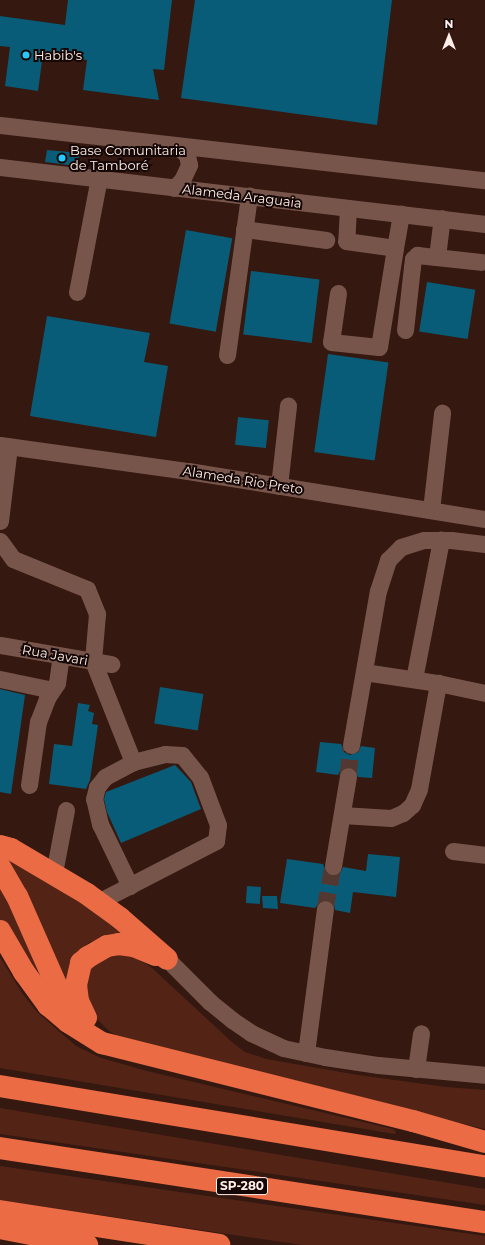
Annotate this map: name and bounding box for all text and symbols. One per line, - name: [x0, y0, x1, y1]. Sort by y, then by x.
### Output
- north arrow: [429, 16, 469, 56]
- text: N: [445, 17, 453, 31]
- place label: Habib's: [34, 47, 82, 63]
- marker: Habib's: [21, 50, 31, 60]
- place label: Base Comunitaria de Tamboré: [70, 143, 186, 174]
- marker: Base Comunitaria de Tamboré: [57, 153, 67, 163]
- street label: Alameda Araguaia: [181, 181, 303, 211]
- street label: Alameda Rio Preto: [182, 463, 304, 497]
- street label: Rua Javari: [21, 642, 89, 668]
- road number: SP-280: [216, 1176, 268, 1196]

